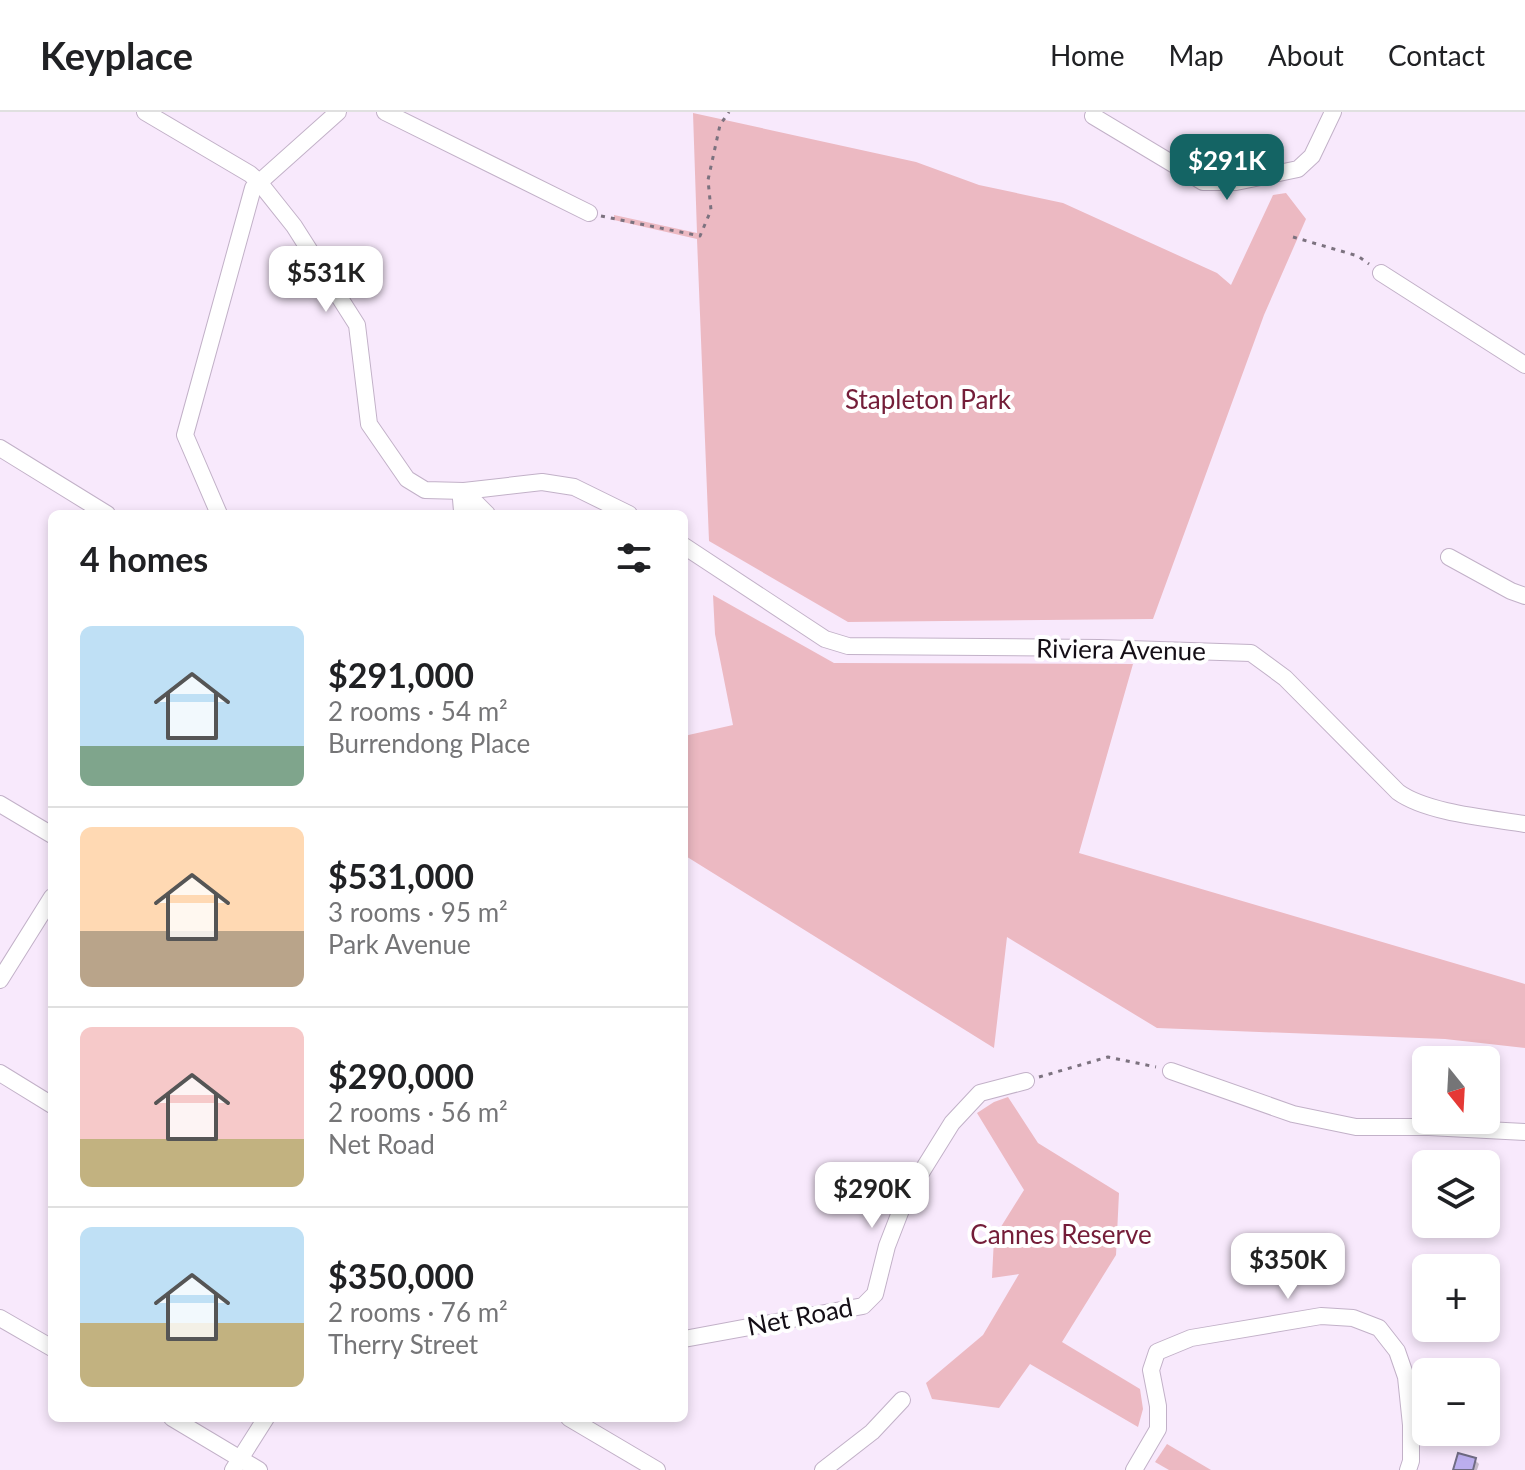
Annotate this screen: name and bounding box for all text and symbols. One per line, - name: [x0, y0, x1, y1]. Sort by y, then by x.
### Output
- text: Keyplace: [40, 32, 193, 78]
- text: Home: [1050, 38, 1125, 72]
- text: Map: [1169, 38, 1224, 72]
- text: About: [1268, 38, 1344, 72]
- text: Contact: [1388, 38, 1485, 72]
- pin: $291K: [1171, 134, 1283, 202]
- text: $291K: [1188, 144, 1266, 176]
- pin: $531K: [270, 246, 382, 314]
- text: $531K: [287, 256, 365, 288]
- park label: Stapleton Park: [845, 383, 1012, 415]
- icon: filters: [612, 536, 656, 580]
- text: 4 homes: [80, 538, 208, 579]
- street label: Riviera Avenue: [1036, 632, 1206, 666]
- text: $291,000: [328, 654, 474, 695]
- icon: home: [144, 658, 240, 754]
- text: 2 rooms · 54 m²: [328, 695, 508, 727]
- text: Burrendong Place: [328, 727, 530, 759]
- text: $531,000: [328, 855, 474, 896]
- icon: home: [144, 859, 240, 955]
- text: 3 rooms · 95 m²: [328, 896, 508, 928]
- text: Park Avenue: [328, 928, 471, 960]
- north arrow: [1412, 1046, 1500, 1134]
- map controls: [1412, 1046, 1500, 1446]
- text: $290,000: [328, 1055, 474, 1096]
- icon: home: [144, 1059, 240, 1155]
- text: 2 rooms · 56 m²: [328, 1096, 508, 1128]
- text: Net Road: [328, 1128, 435, 1160]
- button: layers: [1412, 1150, 1500, 1238]
- pin: $290K: [816, 1162, 928, 1230]
- text: $290K: [833, 1172, 911, 1204]
- park label: Cannes Reserve: [970, 1218, 1152, 1250]
- pin: $350K: [1232, 1233, 1344, 1301]
- text: $350K: [1249, 1243, 1327, 1275]
- button: +: [1412, 1254, 1500, 1342]
- text: $350,000: [328, 1255, 474, 1296]
- icon: home: [144, 1259, 240, 1355]
- street label: Net Road: [744, 1290, 855, 1342]
- text: 2 rooms · 76 m²: [328, 1296, 508, 1328]
- text: Therry Street: [328, 1328, 478, 1360]
- button: −: [1412, 1358, 1500, 1446]

